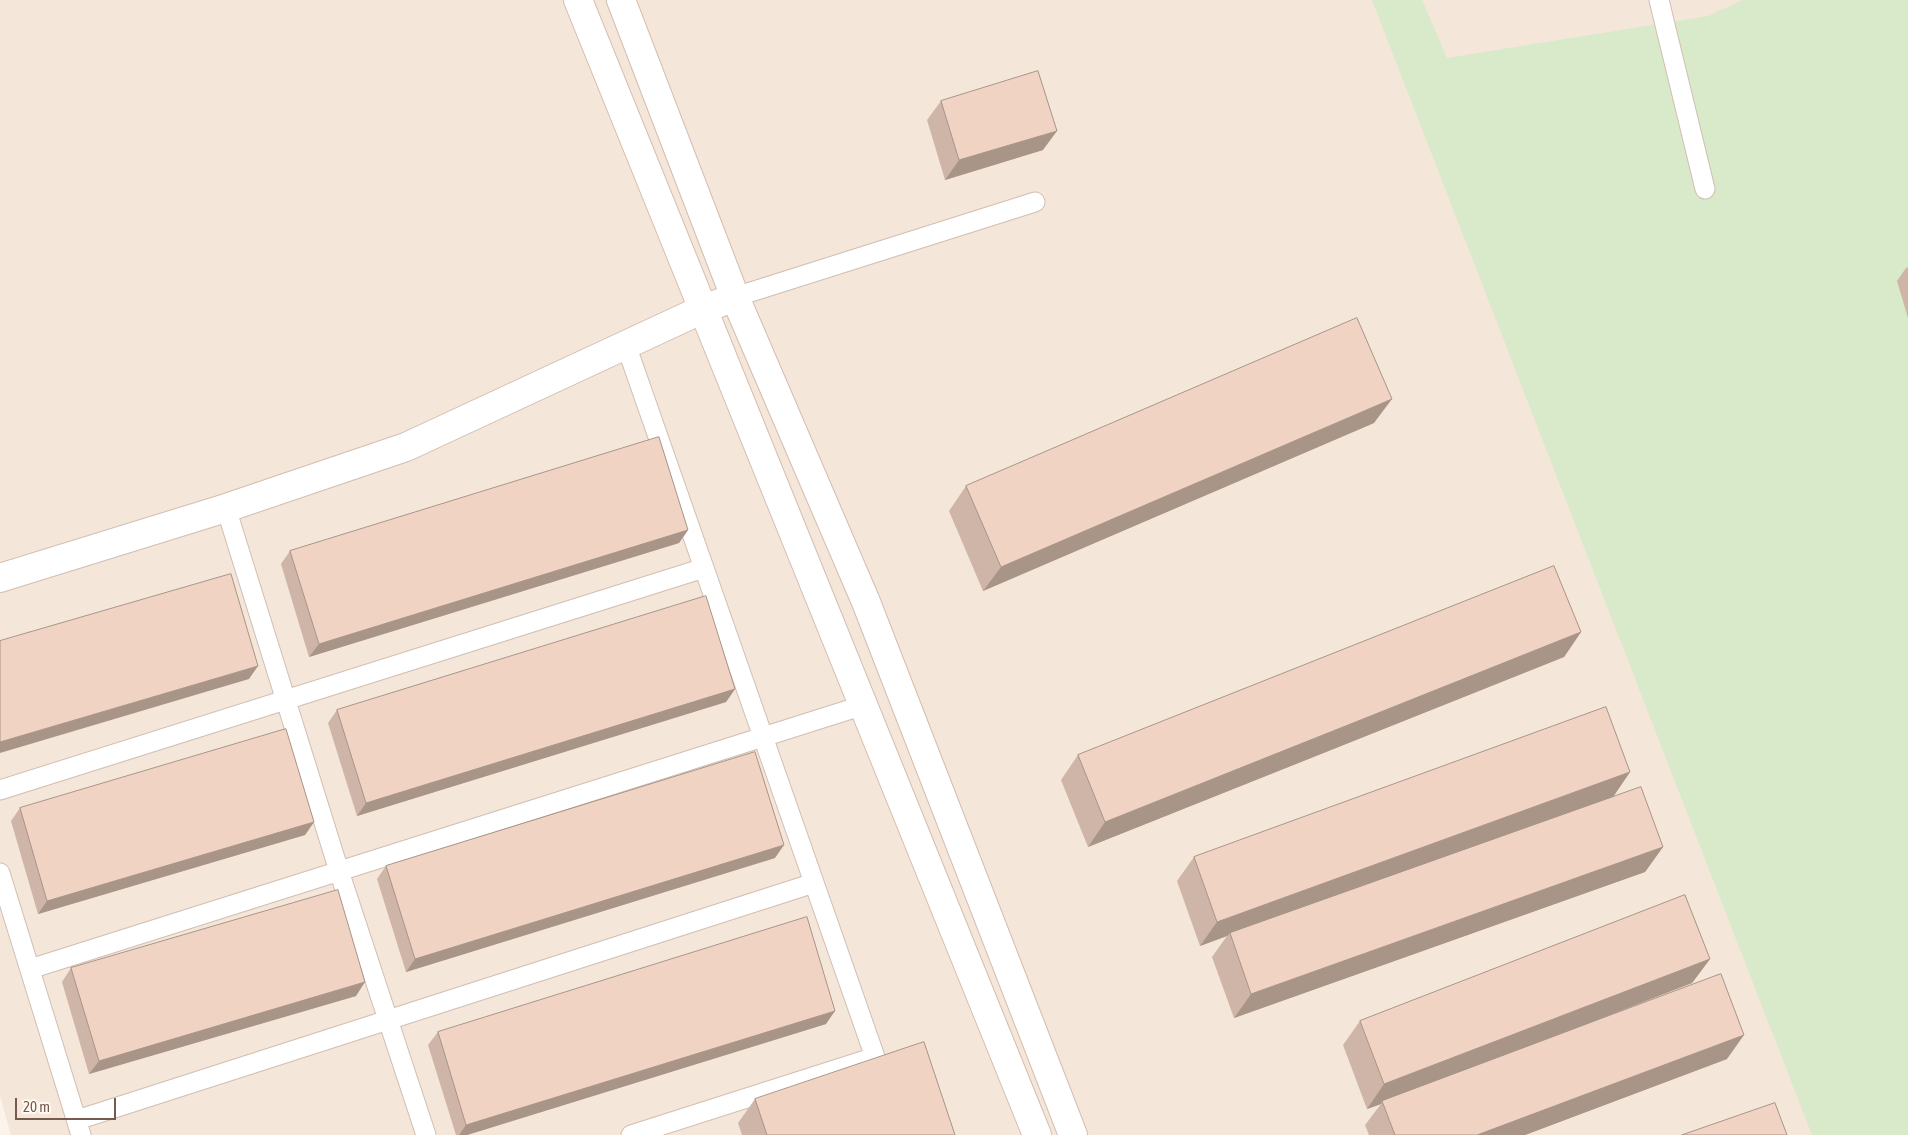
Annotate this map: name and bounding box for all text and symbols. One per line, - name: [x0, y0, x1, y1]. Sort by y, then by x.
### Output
- scale bar: [18, 1088, 119, 1120]
- text: 20 m: [23, 1098, 50, 1115]

